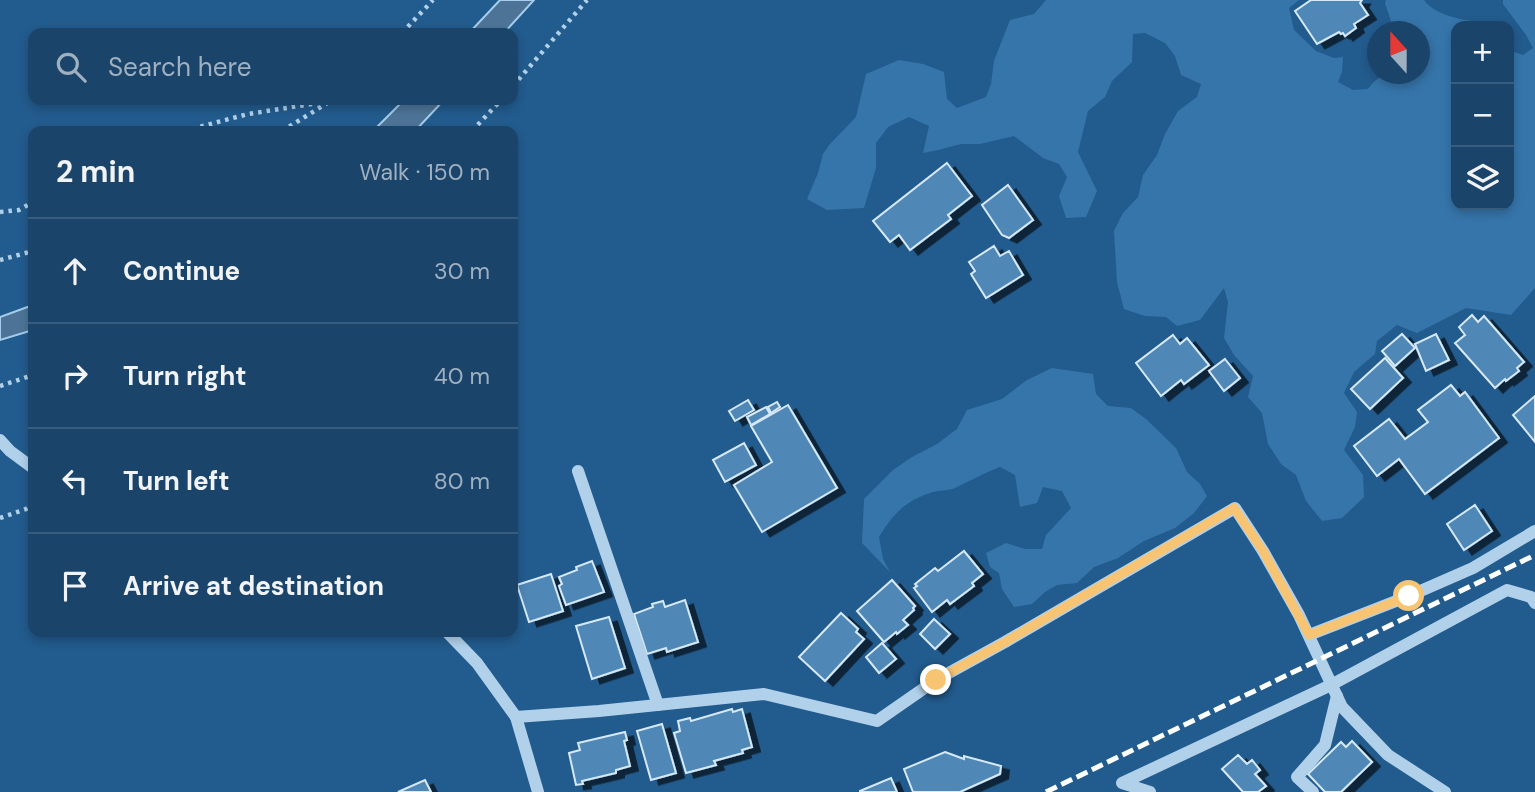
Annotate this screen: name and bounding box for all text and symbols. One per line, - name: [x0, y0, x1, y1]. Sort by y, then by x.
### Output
- north arrow: [1367, 21, 1430, 84]
- map controls: [1451, 21, 1514, 210]
- button: +: [1451, 21, 1514, 84]
- search box: [28, 28, 518, 105]
- icon: search: [52, 48, 90, 86]
- text: Search here: [108, 50, 251, 84]
- button: −: [1451, 84, 1514, 147]
- button: layers: [1451, 147, 1514, 210]
- text: 2 min: [56, 152, 135, 191]
- text: Walk · 150 m: [359, 157, 490, 187]
- icon: ahead: [56, 252, 94, 290]
- text: Continue: [123, 254, 240, 288]
- text: 30 m: [434, 256, 490, 286]
- icon: right: [56, 357, 94, 395]
- text: Turn right: [123, 359, 247, 393]
- text: 40 m: [434, 361, 490, 391]
- icon: left: [56, 462, 94, 500]
- text: Turn left: [123, 464, 230, 498]
- text: 80 m: [434, 466, 490, 496]
- icon: arrive: [56, 567, 94, 605]
- text: Arrive at destination: [123, 569, 384, 603]
- route start: [1393, 580, 1424, 611]
- route end: [920, 664, 951, 695]

